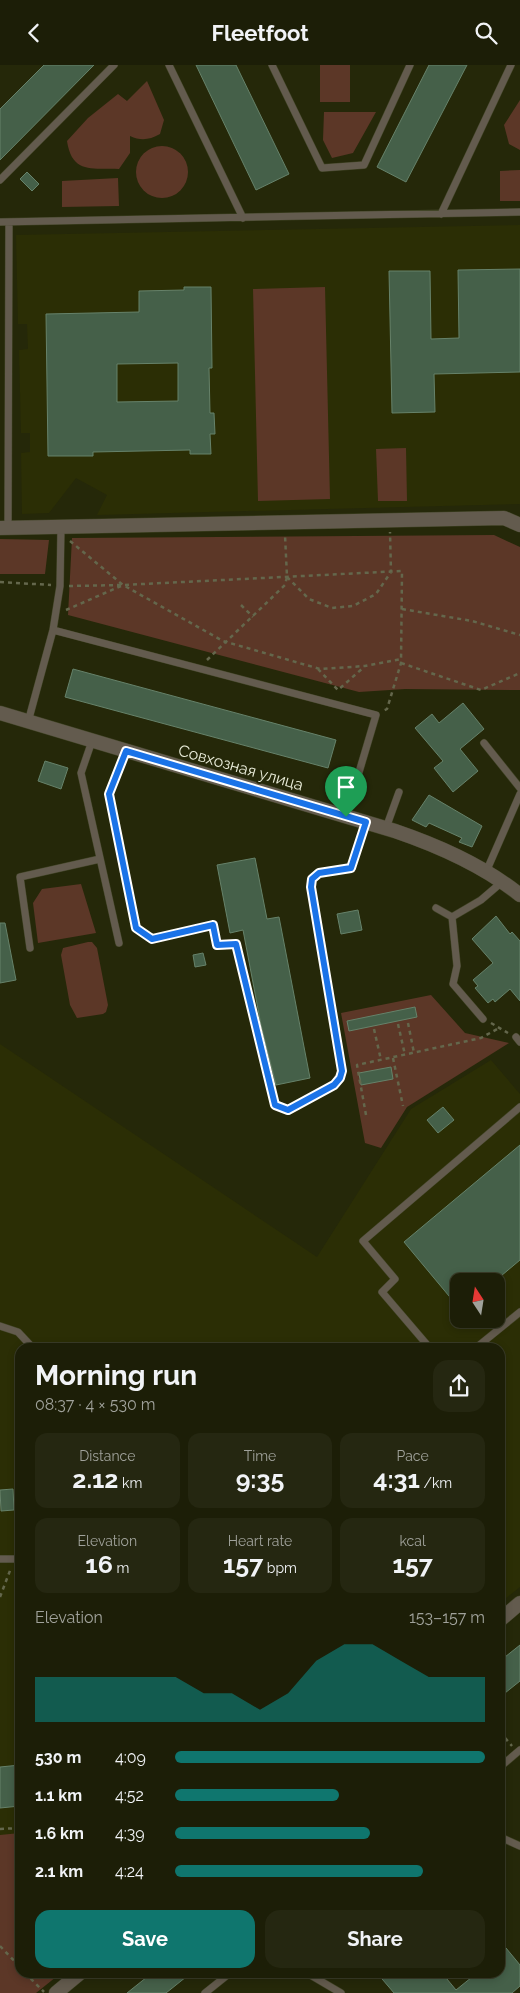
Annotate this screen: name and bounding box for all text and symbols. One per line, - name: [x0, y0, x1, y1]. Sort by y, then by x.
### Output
- icon: back: [20, 19, 48, 47]
- icon: search: [472, 19, 500, 47]
- text: Fleetfoot: [211, 20, 309, 46]
- street label: Совхозная улица: [176, 741, 306, 794]
- pin: [325, 766, 367, 817]
- icon: arrive: [332, 773, 360, 801]
- north arrow: [450, 1273, 505, 1327]
- map controls: [450, 1273, 505, 1328]
- text: Morning run: [35, 1359, 197, 1392]
- button: share: [433, 1360, 485, 1412]
- text: 08:37 · 4 × 530 m: [35, 1395, 156, 1414]
- text: Distance: [79, 1448, 135, 1464]
- text: Time: [244, 1448, 276, 1464]
- text: Pace: [397, 1448, 429, 1464]
- text: 2.12: [72, 1464, 118, 1494]
- text: 9:35: [236, 1464, 284, 1494]
- text: 4:31: [373, 1464, 420, 1494]
- text: km: [118, 1475, 142, 1491]
- text: /km: [420, 1475, 452, 1491]
- text: Elevation: [78, 1533, 137, 1549]
- text: Heart rate: [228, 1533, 292, 1549]
- text: kcal: [400, 1533, 426, 1549]
- text: 16: [85, 1549, 113, 1579]
- text: 157: [223, 1549, 263, 1579]
- text: 157: [393, 1549, 433, 1579]
- text: m: [113, 1560, 129, 1576]
- text: bpm: [263, 1560, 297, 1576]
- text: Elevation: [35, 1608, 103, 1627]
- text: 153–157 m: [409, 1608, 485, 1627]
- text: 530 m: [35, 1748, 81, 1767]
- text: 4:09: [115, 1748, 146, 1767]
- text: 1.1 km: [35, 1786, 82, 1805]
- text: 4:52: [115, 1786, 144, 1805]
- text: 1.6 km: [35, 1824, 84, 1843]
- text: 4:39: [115, 1824, 145, 1843]
- text: 2.1 km: [35, 1862, 83, 1881]
- text: 4:24: [115, 1862, 144, 1881]
- button: Save: [35, 1910, 255, 1968]
- button: Share: [265, 1910, 485, 1968]

